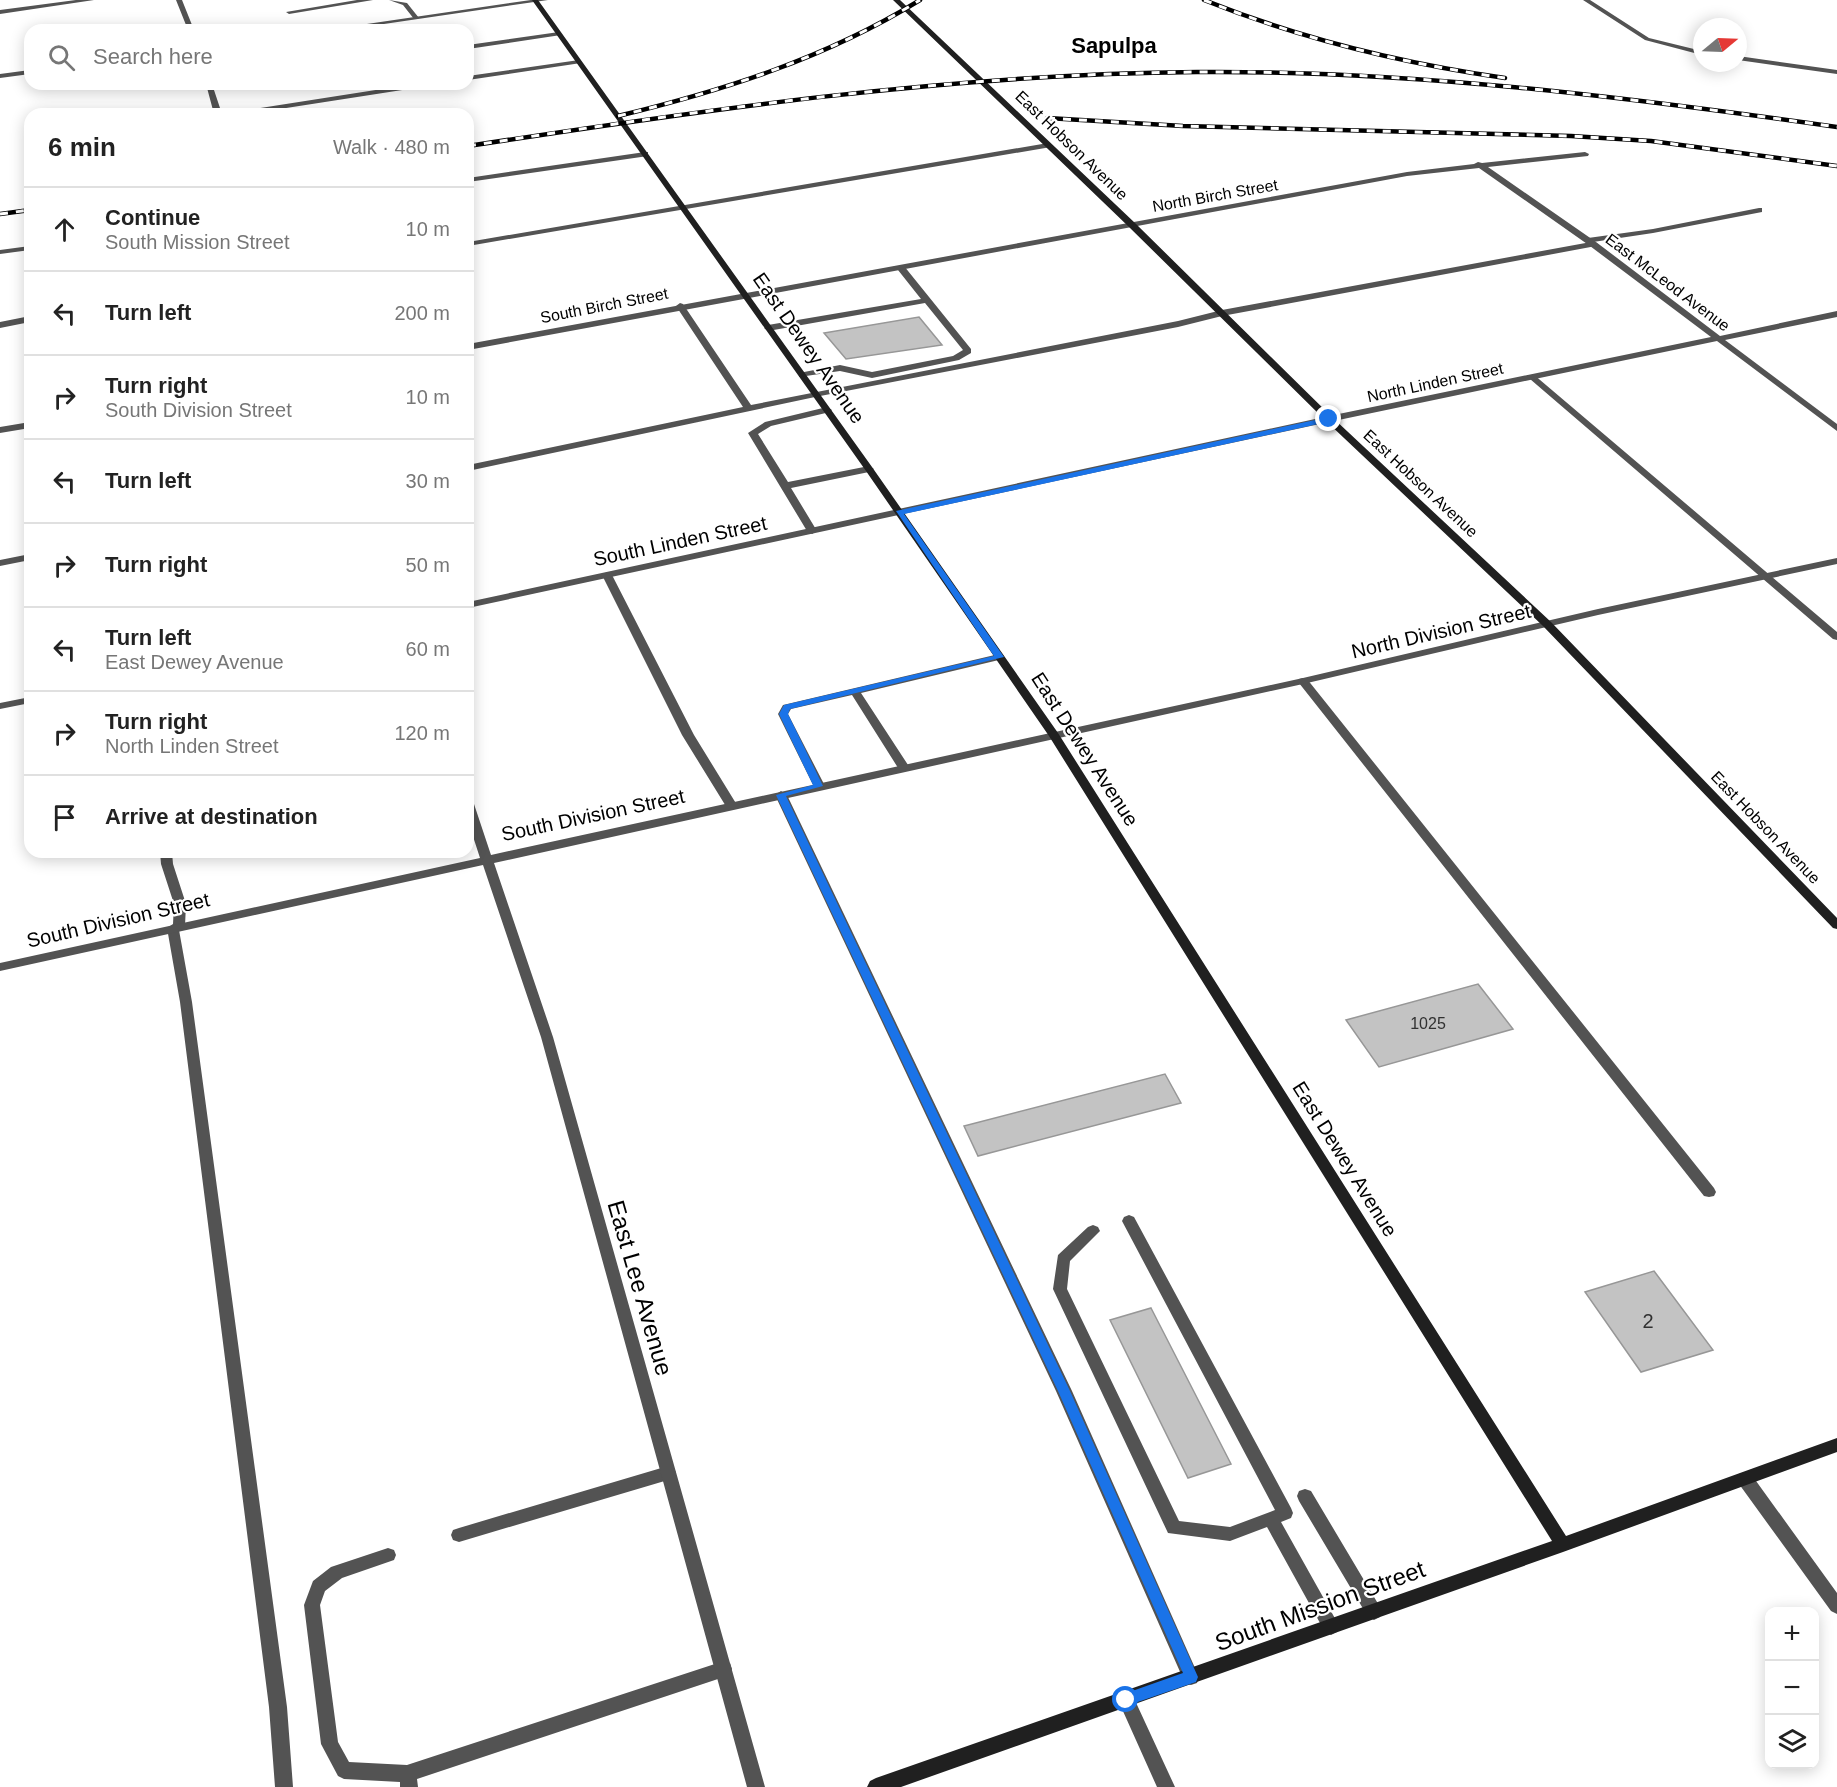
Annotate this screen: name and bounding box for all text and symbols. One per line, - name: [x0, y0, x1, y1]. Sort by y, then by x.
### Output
- north arrow: [1693, 18, 1747, 72]
- search box: [24, 24, 474, 90]
- district label: Sapulpa: [1071, 33, 1158, 58]
- icon: search: [45, 41, 78, 74]
- text: Search here: [93, 44, 213, 69]
- street label: East Hobson Avenue: [1012, 87, 1131, 203]
- text: 6 min: [48, 132, 116, 162]
- text: Walk · 480 m: [333, 136, 450, 158]
- street label: North Birch Street: [1151, 176, 1280, 215]
- text: Continue: [105, 205, 200, 230]
- icon: ahead: [48, 213, 81, 246]
- text: 10 m: [406, 218, 450, 240]
- street label: East McLeod Avenue: [1602, 230, 1733, 335]
- text: South Mission Street: [105, 231, 290, 253]
- street label: East Dewey Avenue: [749, 269, 869, 427]
- street label: South Birch Street: [539, 285, 670, 326]
- icon: left: [48, 297, 81, 330]
- text: Turn left: [105, 300, 191, 325]
- text: 200 m: [394, 302, 450, 324]
- street label: North Linden Street: [1365, 360, 1505, 405]
- text: Turn right: [105, 373, 207, 398]
- icon: right: [48, 381, 81, 414]
- text: 10 m: [406, 386, 450, 408]
- text: South Division Street: [105, 399, 292, 421]
- route end: [1315, 405, 1341, 431]
- street label: East Hobson Avenue: [1360, 426, 1481, 541]
- icon: left: [48, 465, 81, 498]
- text: Turn left: [105, 468, 191, 493]
- text: 30 m: [406, 470, 450, 492]
- street label: South Linden Street: [591, 512, 769, 570]
- icon: right: [48, 549, 81, 582]
- text: Turn right: [105, 552, 207, 577]
- text: 50 m: [406, 554, 450, 576]
- street label: North Division Street: [1349, 600, 1533, 662]
- text: Turn left: [105, 625, 191, 650]
- icon: left: [48, 633, 81, 666]
- text: 60 m: [406, 638, 450, 660]
- text: East Dewey Avenue: [105, 651, 284, 673]
- street label: East Dewey Avenue: [1027, 668, 1143, 830]
- text: Turn right: [105, 709, 207, 734]
- icon: right: [48, 717, 81, 750]
- text: 120 m: [394, 722, 450, 744]
- text: North Linden Street: [105, 735, 278, 757]
- street label: East Hobson Avenue: [1708, 768, 1824, 887]
- street label: South Division Street: [499, 785, 687, 845]
- icon: arrive: [48, 801, 81, 834]
- text: Arrive at destination: [105, 804, 318, 829]
- street label: South Division Street: [25, 888, 212, 952]
- house number: 1025: [1410, 1015, 1446, 1032]
- street label: East Dewey Avenue: [1288, 1077, 1402, 1241]
- street label: East Lee Avenue: [603, 1197, 678, 1379]
- house number: 2: [1642, 1310, 1654, 1332]
- street label: South Mission Street: [1211, 1555, 1429, 1656]
- map controls: [1765, 1607, 1819, 1769]
- button: +: [1765, 1607, 1819, 1661]
- button: −: [1765, 1661, 1819, 1715]
- route start: [1112, 1686, 1138, 1712]
- button: layers: [1765, 1715, 1819, 1769]

